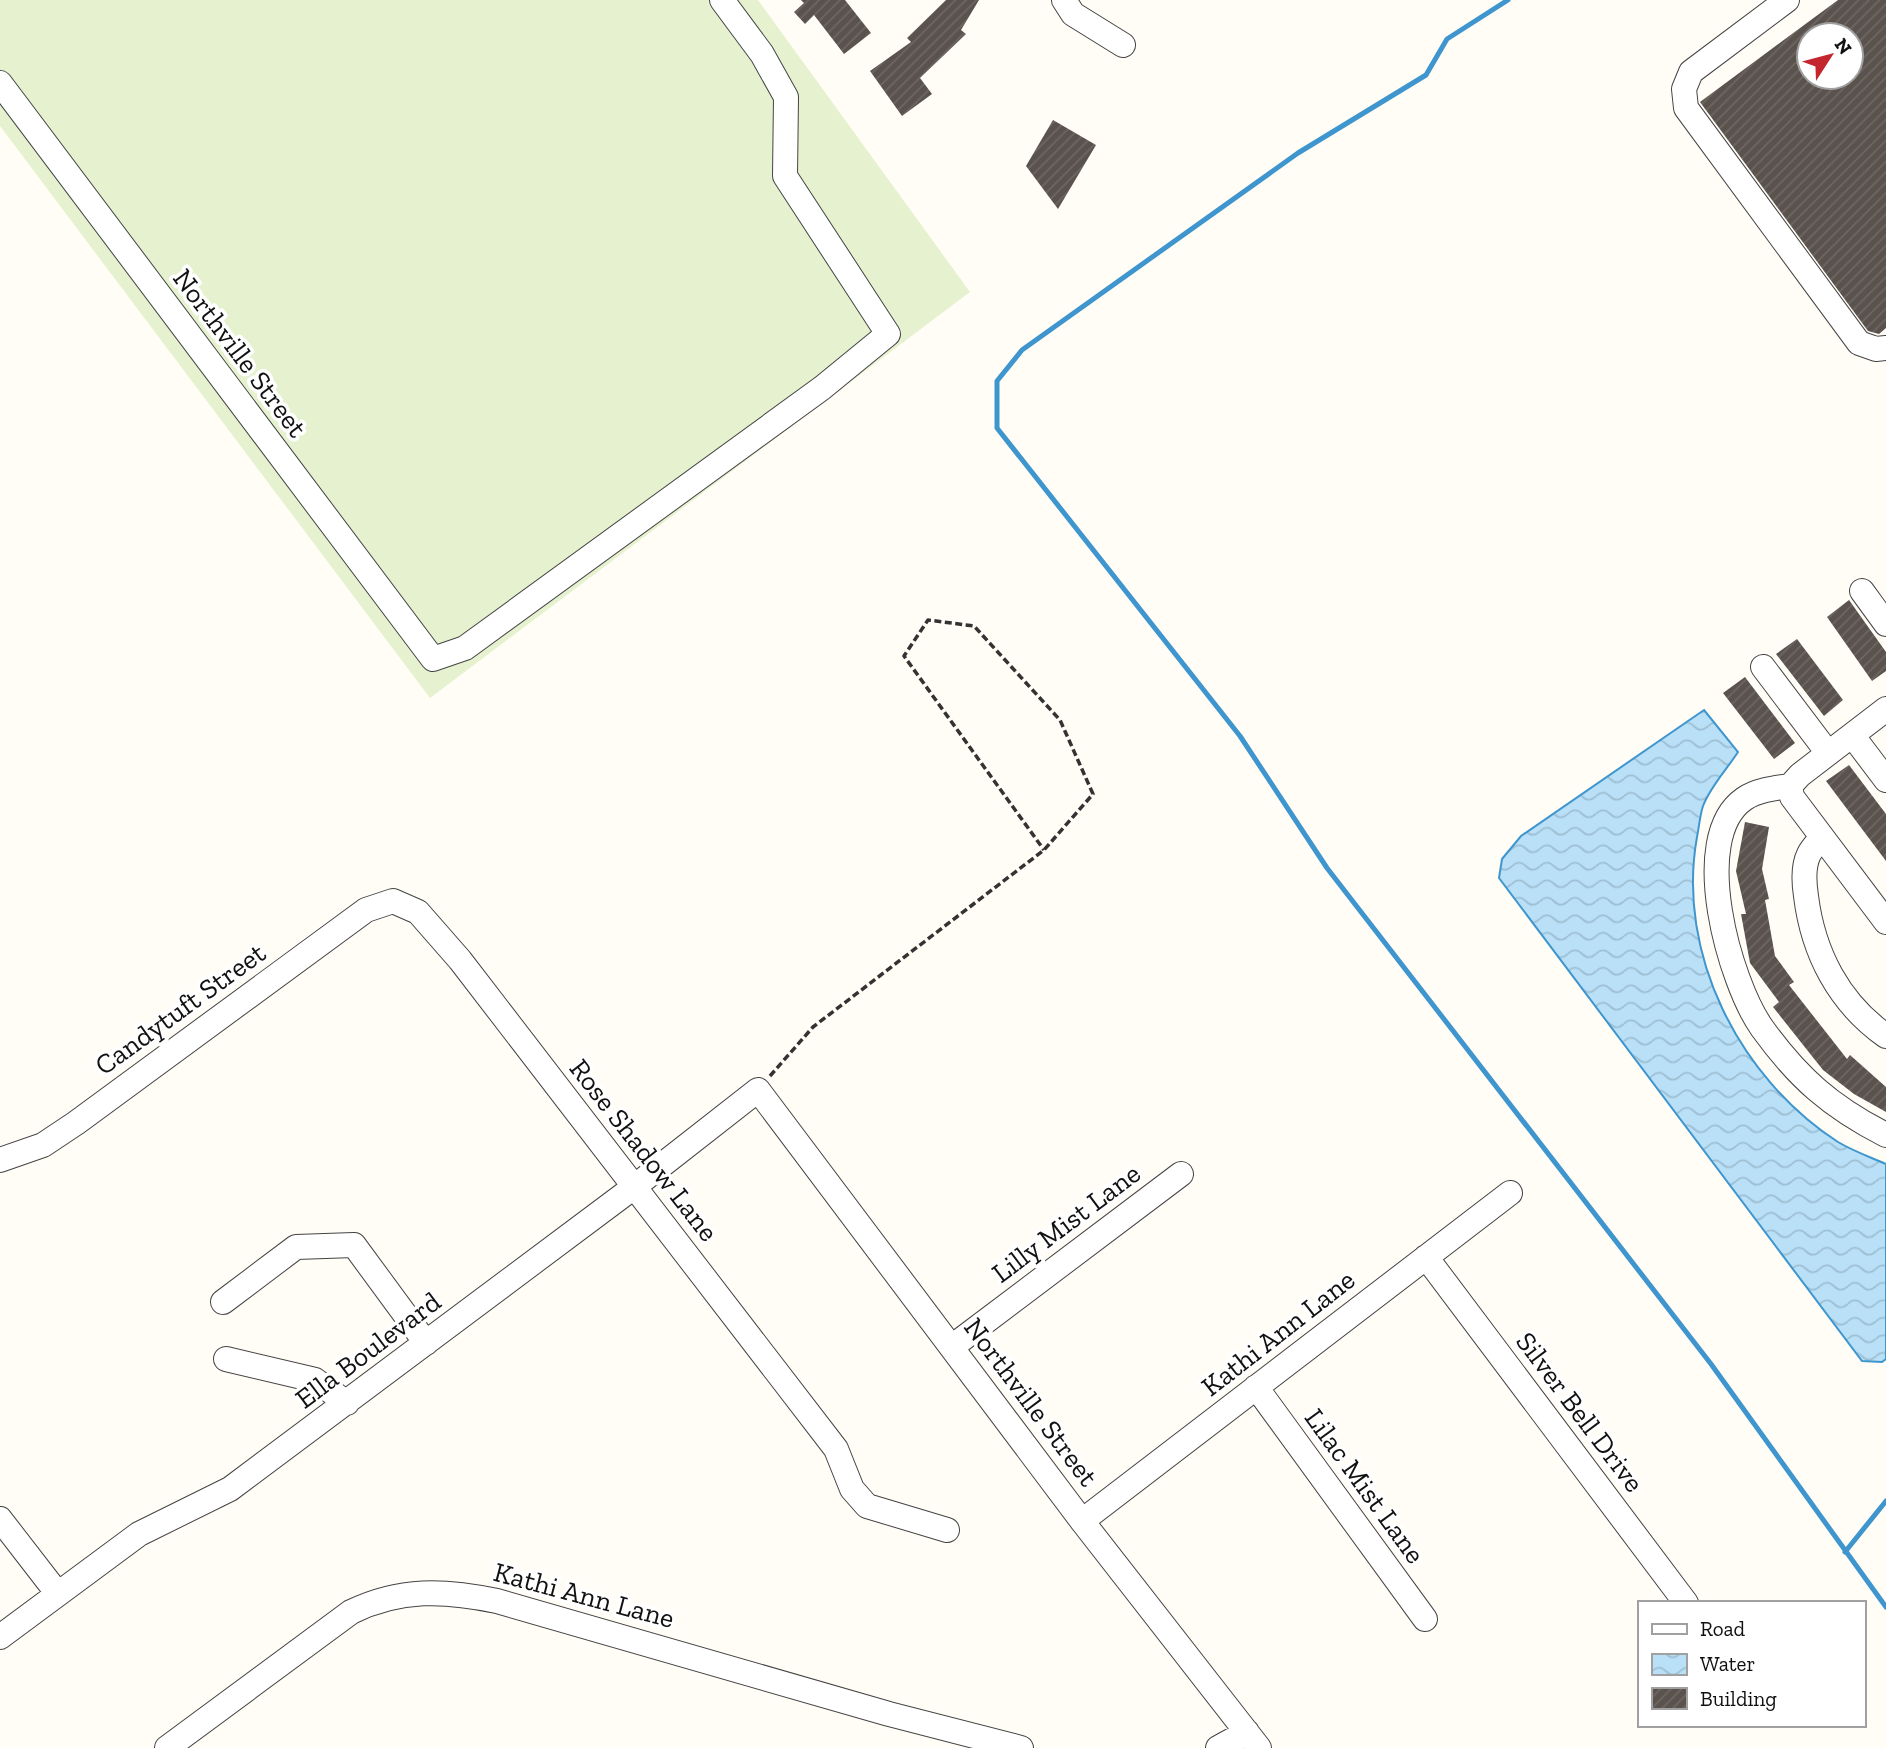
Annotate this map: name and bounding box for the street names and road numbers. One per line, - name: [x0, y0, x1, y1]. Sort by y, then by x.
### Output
- street label: Northville Street: [166, 262, 314, 444]
- street label: Candytuft Street: [88, 936, 272, 1082]
- street label: Rose Shadow Lane: [563, 1052, 725, 1248]
- street label: Lilly Mist Lane: [985, 1157, 1147, 1289]
- street label: Kathi Ann Lane: [1195, 1263, 1361, 1403]
- street label: Ella Boulevard: [289, 1285, 447, 1415]
- street label: Northville Street: [957, 1311, 1105, 1493]
- street label: Silver Bell Drive: [1509, 1326, 1651, 1498]
- street label: Lilac Mist Lane: [1298, 1402, 1432, 1570]
- street label: Kathi Ann Lane: [490, 1555, 678, 1635]

